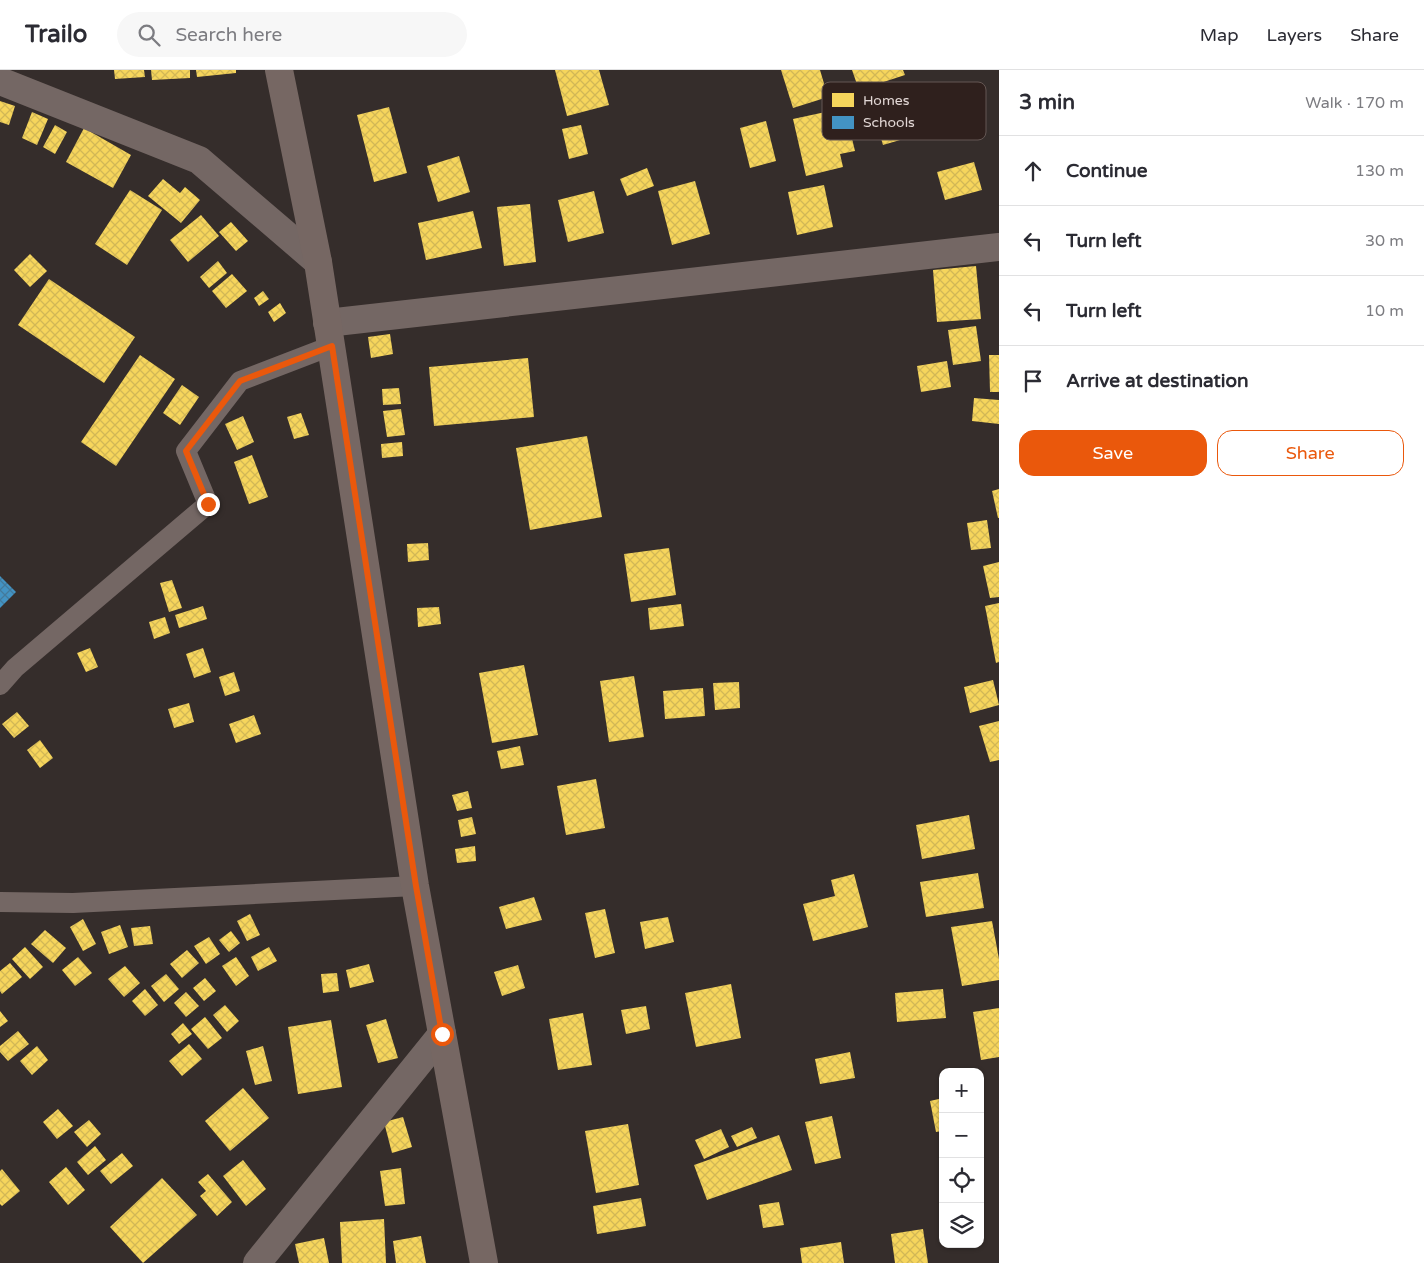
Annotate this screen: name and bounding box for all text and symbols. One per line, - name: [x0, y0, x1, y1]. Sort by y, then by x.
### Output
- search box: [117, 12, 467, 57]
- text: Trailo: [25, 20, 87, 49]
- icon: search: [135, 21, 163, 49]
- text: Search here: [175, 24, 282, 46]
- text: Map: [1200, 24, 1239, 46]
- text: Layers: [1267, 24, 1322, 46]
- text: Share: [1350, 24, 1399, 46]
- legend: [822, 82, 986, 140]
- text: 3 min: [1019, 90, 1075, 115]
- text: Homes: [863, 92, 910, 109]
- text: Walk · 170 m: [1305, 93, 1404, 113]
- text: Schools: [863, 114, 915, 131]
- icon: ahead: [1019, 157, 1047, 185]
- text: Continue: [1066, 160, 1148, 182]
- text: 130 m: [1355, 161, 1404, 181]
- icon: left: [1019, 227, 1047, 255]
- text: Turn left: [1066, 230, 1142, 252]
- text: 30 m: [1365, 231, 1404, 251]
- icon: left: [1019, 297, 1047, 325]
- text: Turn left: [1066, 300, 1142, 322]
- text: 10 m: [1365, 301, 1404, 321]
- icon: arrive: [1019, 367, 1047, 395]
- text: Arrive at destination: [1066, 370, 1249, 392]
- button: Save: [1019, 430, 1207, 476]
- button: Share: [1217, 430, 1404, 476]
- route end: [197, 493, 220, 516]
- route start: [431, 1023, 454, 1046]
- map controls: [939, 1068, 984, 1248]
- button: +: [939, 1068, 984, 1113]
- button: −: [939, 1113, 984, 1158]
- button: locate: [939, 1158, 984, 1203]
- button: layers: [939, 1203, 984, 1248]

